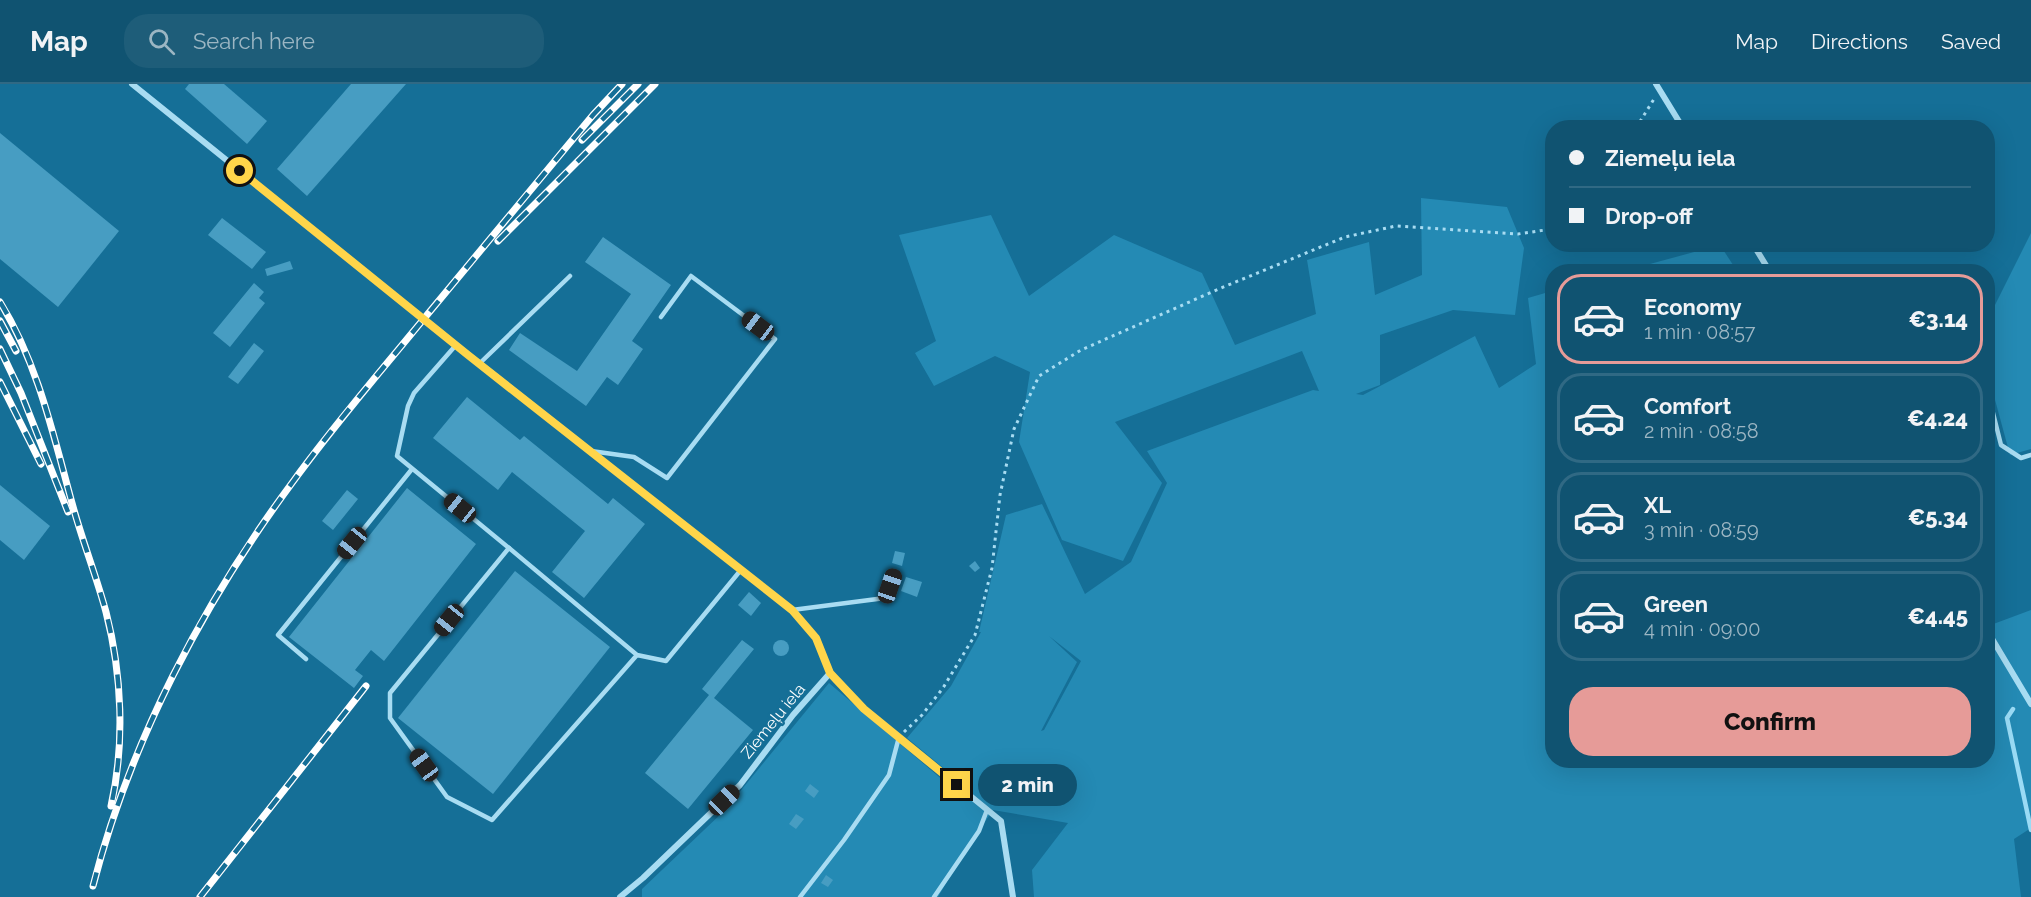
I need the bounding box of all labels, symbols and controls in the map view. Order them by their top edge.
search box [124,14,544,68]
text: Map [30,25,88,58]
icon: search [145,25,178,58]
text: Search here [193,28,315,54]
text: Map [1735,29,1778,54]
text: Directions [1811,29,1908,54]
text: Saved [1941,29,2001,54]
text: Ziemeļu iela [1605,145,1735,171]
route start [226,157,253,184]
text: Drop-off [1605,203,1693,229]
icon: car [1572,292,1626,346]
text: Economy [1644,294,1742,320]
text: €3.14 [1909,306,1968,332]
car [738,308,778,344]
text: 1 min · 08:57 [1644,320,1755,344]
icon: car [1572,391,1626,445]
text: Comfort [1644,393,1731,419]
text: €4.24 [1907,405,1968,431]
text: 2 min · 08:58 [1644,419,1759,443]
car [440,490,480,526]
icon: car [1572,490,1626,544]
text: XL [1644,492,1671,518]
text: €5.34 [1908,504,1968,530]
text: 3 min · 08:59 [1644,518,1759,542]
car [334,523,370,563]
car [876,566,904,606]
icon: car [1572,589,1626,643]
text: Green [1644,591,1708,617]
car [431,600,467,640]
text: €4.45 [1907,603,1968,629]
text: 4 min · 09:00 [1644,617,1761,641]
street label: Ziemeļu iela [737,680,809,762]
button: Confirm [1569,687,1971,756]
car [406,745,442,785]
callout: 2 min [978,764,1077,806]
route end [943,771,970,798]
text: 2 min [1001,773,1054,797]
car [705,781,743,819]

